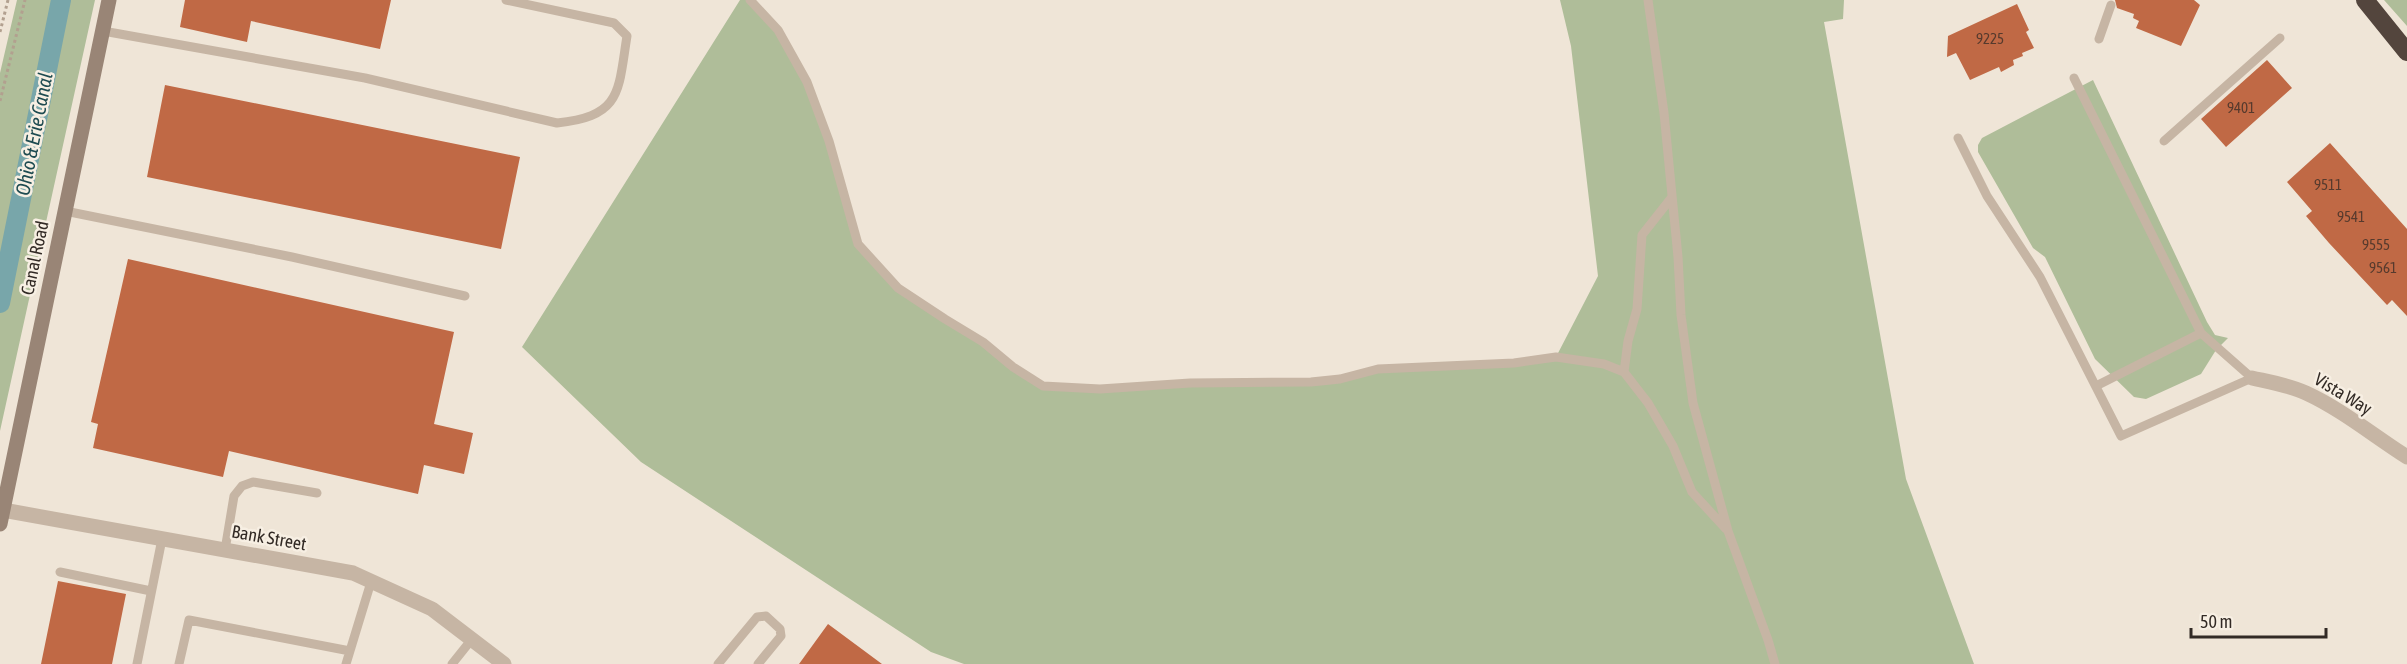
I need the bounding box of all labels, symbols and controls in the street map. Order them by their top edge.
house number: 9225 [1976,30,2004,47]
water label: Ohio & Erie Canal [10,71,57,197]
house number: 9401 [2227,99,2255,116]
house number: 9511 [2314,176,2342,193]
house number: 9541 [2337,208,2365,225]
street label: Canal Road [16,219,53,297]
house number: 9555 [2362,236,2390,253]
house number: 9561 [2369,259,2397,276]
street label: Vista Way [2311,368,2376,419]
street label: Bank Street [230,521,308,554]
scale bar [2191,601,2326,639]
text: 50 m [2200,611,2232,632]

